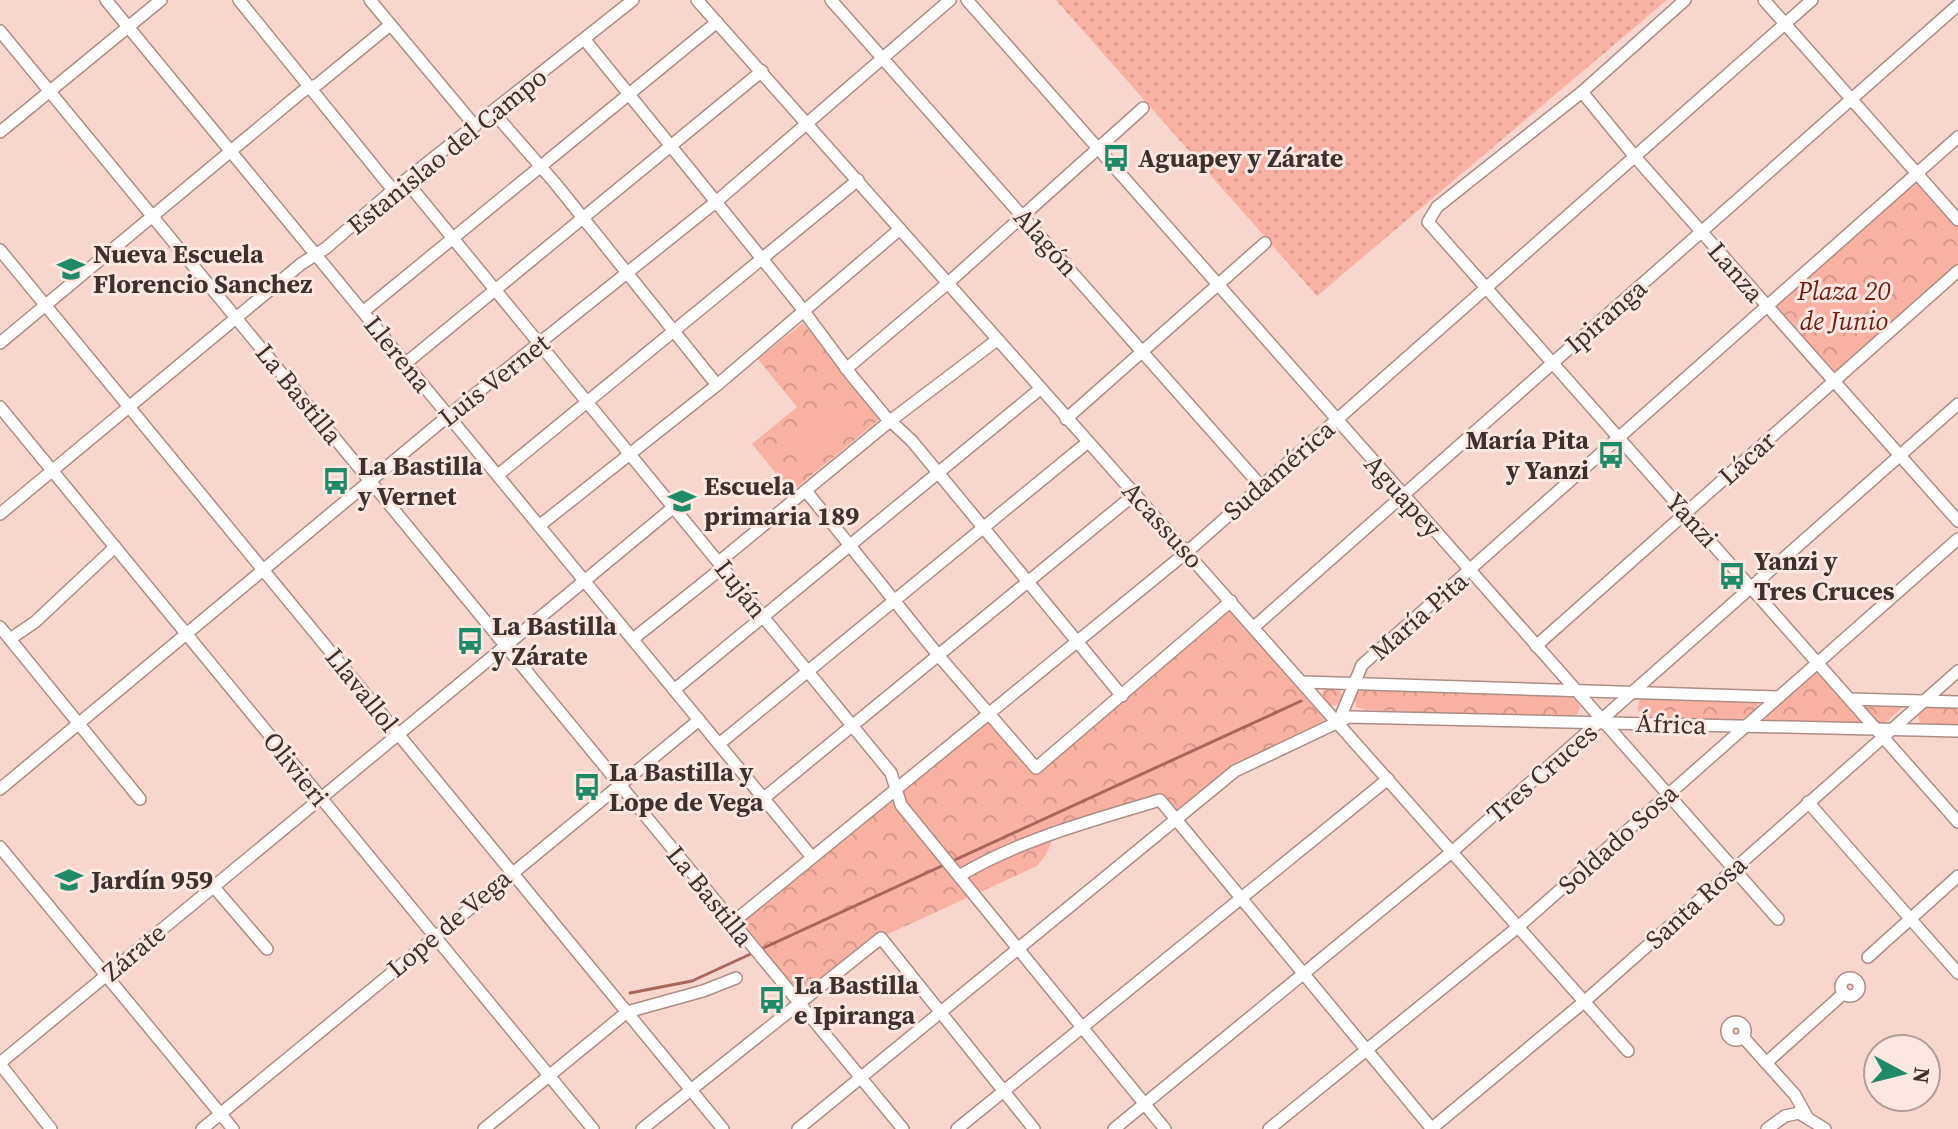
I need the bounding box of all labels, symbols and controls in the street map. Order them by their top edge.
street label: Estanislao del Campo [339,59,555,243]
place label: Aguapey y Zárate [1138,140,1343,176]
bus stop icon: Aguapey y Zárate [1101,143,1131,173]
street label: Alagón [1006,200,1086,284]
street label: Lanza [1700,234,1773,311]
place label: Nueva Escuela Florencio Sanchez [93,236,312,302]
school or university icon: Nueva Escuela Florencio Sanchez [56,254,86,284]
street label: Ipiranga [1557,270,1655,362]
park label: Plaza 20 de Junio [1796,273,1891,339]
street label: Llerena [356,308,441,401]
street label: Luis Vernet [431,325,557,435]
street label: La Bastilla [247,336,351,453]
street label: Sudamérica [1216,411,1343,528]
place label: María Pita y Yanzi [1465,422,1589,488]
street label: Lácar [1711,423,1783,493]
bus stop icon: María Pita y Yanzi [1596,440,1626,470]
street label: Aguapey [1356,447,1450,546]
place label: La Bastilla y Vernet [357,448,483,514]
bus stop icon: La Bastilla y Vernet [321,466,351,496]
place label: Escuela primaria 189 [704,468,859,534]
street label: Acassuso [1114,474,1212,576]
street label: Yanzi [1658,485,1726,555]
school or university icon: Escuela primaria 189 [667,486,697,516]
place label: Yanzi y Tres Cruces [1754,543,1895,609]
street label: Luján [707,552,775,626]
bus stop icon: Yanzi y Tres Cruces [1717,561,1747,591]
street label: María Pita [1362,563,1476,669]
place label: La Bastilla y Zárate [491,608,617,674]
bus stop icon: La Bastilla y Zárate [455,626,485,656]
street label: Llavallol [317,640,407,740]
street label: África [1635,705,1708,743]
street label: Tres Cruces [1479,715,1605,831]
street label: Olivieri [255,724,337,814]
place label: La Bastilla y Lope de Vega [609,754,764,820]
bus stop icon: La Bastilla y Lope de Vega [572,772,602,802]
street label: Soldado Sosa [1550,775,1686,903]
street label: La Bastilla [658,838,762,955]
street label: Santa Rosa [1637,846,1755,957]
street label: Lope de Vega [379,860,520,986]
place label: Jardín 959 [89,862,213,898]
school or university icon: Jardín 959 [54,865,84,895]
street label: Zárate [94,915,174,989]
place label: La Bastilla e Ipiranga [794,967,919,1033]
bus stop icon: La Bastilla e Ipiranga [757,985,787,1015]
north arrow [1862,1033,1942,1113]
text: N [1906,1066,1938,1085]

